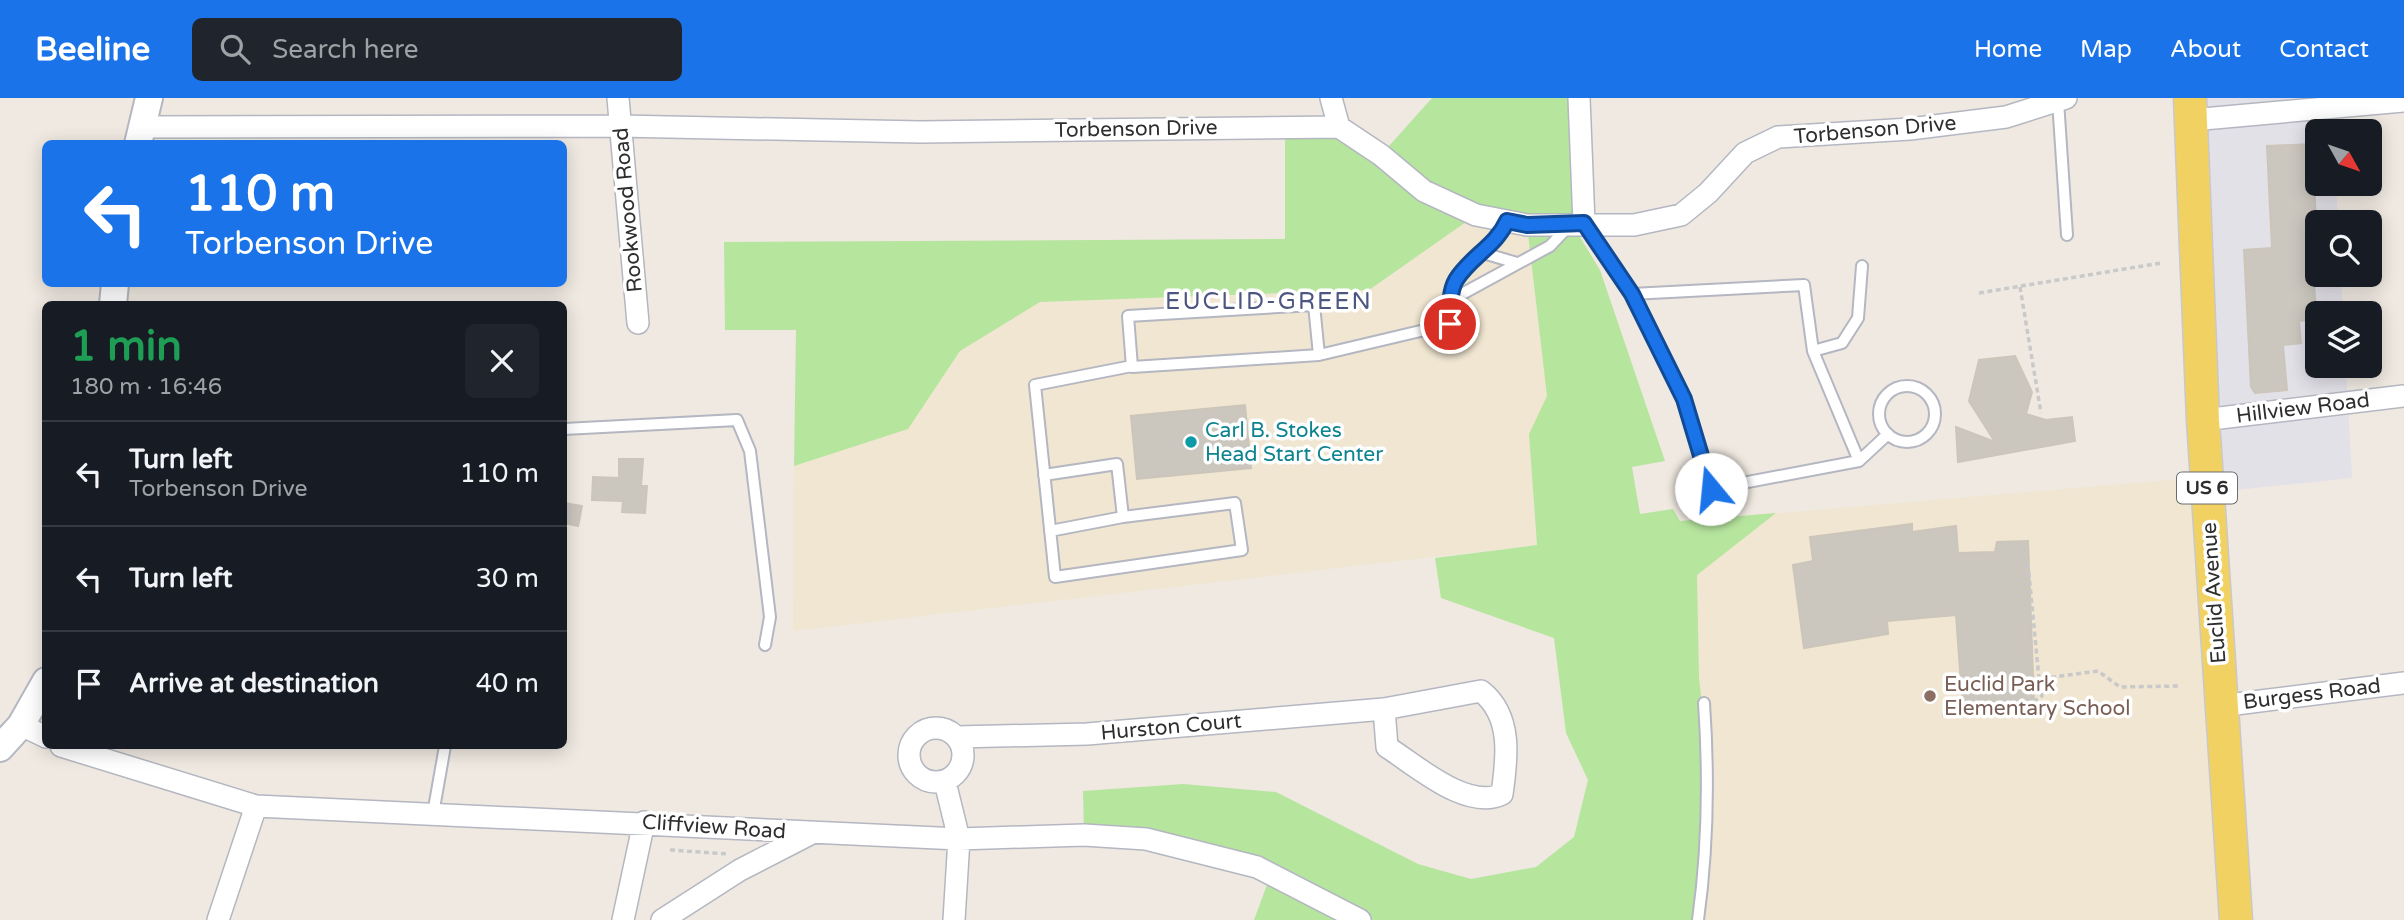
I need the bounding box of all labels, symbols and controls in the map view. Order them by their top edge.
search box [192,18,682,81]
text: Beeline [35,30,150,69]
icon: search [216,30,254,68]
text: Search here [272,34,418,65]
text: Home [1974,35,2042,64]
text: Map [2080,35,2132,64]
text: About [2170,35,2241,64]
text: Contact [2279,35,2369,64]
street label: Torbenson Drive [1793,110,1957,150]
street label: Torbenson Drive [1054,115,1218,143]
north arrow [2305,119,2382,196]
map controls [2305,119,2382,378]
street label: Rookwood Road [608,127,648,293]
text: 110 m [185,165,335,224]
icon: left [70,168,161,259]
button: search [2305,210,2382,287]
text: Torbenson Drive [185,225,433,263]
district label: EUCLID-GREEN [1165,287,1373,316]
pin [1420,294,1480,354]
button: layers [2305,301,2382,378]
icon: arrive [1431,305,1469,343]
text: 1 min [70,321,182,372]
button: close [465,324,539,398]
text: 180 m · 16:46 [70,373,222,401]
street label: Hillview Road [2235,387,2371,429]
place label: Carl B. Stokes Head Start Center [1205,418,1383,467]
marker: Carl B. Stokes Head Start Center [1183,434,1199,450]
text: Turn left [129,444,232,475]
position arrow [1674,452,1748,526]
icon: left [70,455,108,493]
text: 110 m [459,458,539,489]
road number: US 6 [2177,472,2237,504]
text: Torbenson Drive [129,475,308,503]
street label: Euclid Avenue [2197,521,2231,664]
icon: left [70,560,108,598]
text: Turn left [129,563,232,594]
text: 30 m [476,563,539,594]
icon: arrive [70,665,108,703]
text: Arrive at destination [129,668,379,699]
text: 40 m [476,668,539,699]
place label: Euclid Park Elementary School [1944,672,2131,721]
street label: Burgess Road [2242,673,2382,715]
marker: Euclid Park Elementary School [1922,688,1938,704]
street label: Hurston Court [1100,708,1242,746]
street label: Cliffview Road [641,809,787,845]

